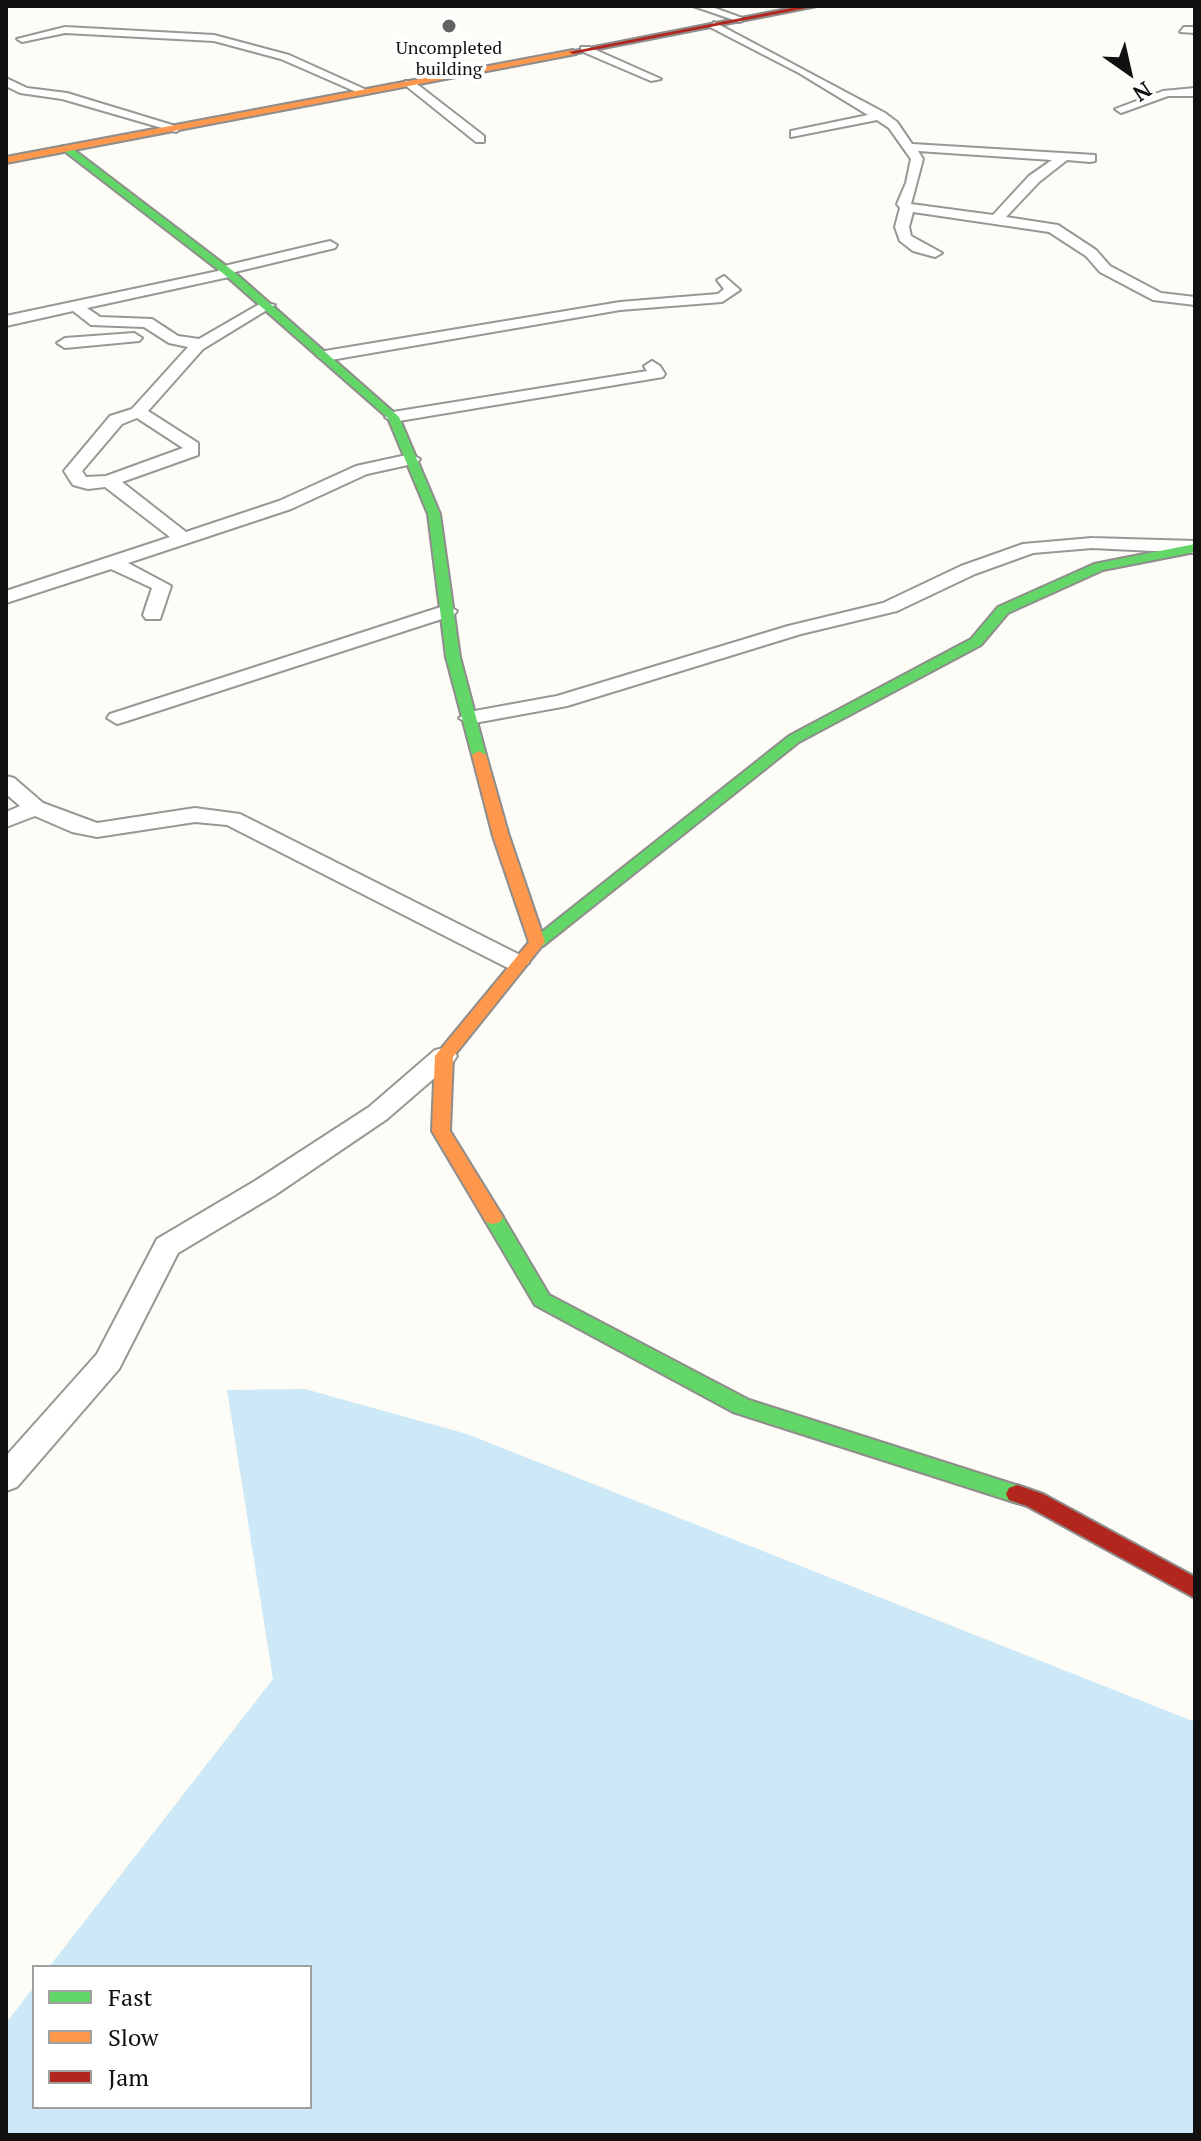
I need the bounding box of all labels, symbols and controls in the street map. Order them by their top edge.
marker: Uncompleted building [440,17,458,35]
north arrow [1089,32,1169,112]
place label: Uncompleted building [396,38,502,80]
text: N [1128,76,1158,109]
legend [32,1965,312,2109]
text: Fast [108,1981,152,2013]
text: Slow [108,2021,159,2053]
text: Jam [108,2061,149,2093]

